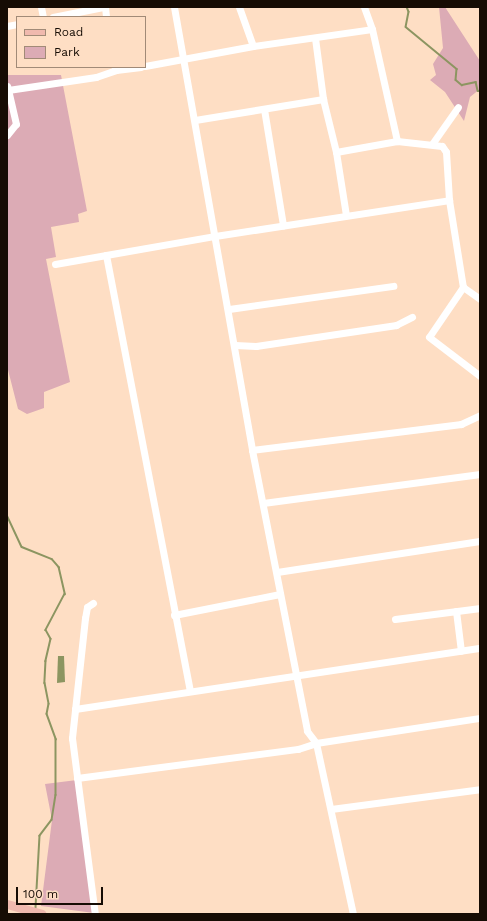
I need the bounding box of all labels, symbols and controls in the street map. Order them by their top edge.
legend [16,16,146,68]
text: Road [54,25,83,39]
text: Park [54,45,80,59]
scale bar [18,879,105,905]
text: 100 m [23,887,58,901]

